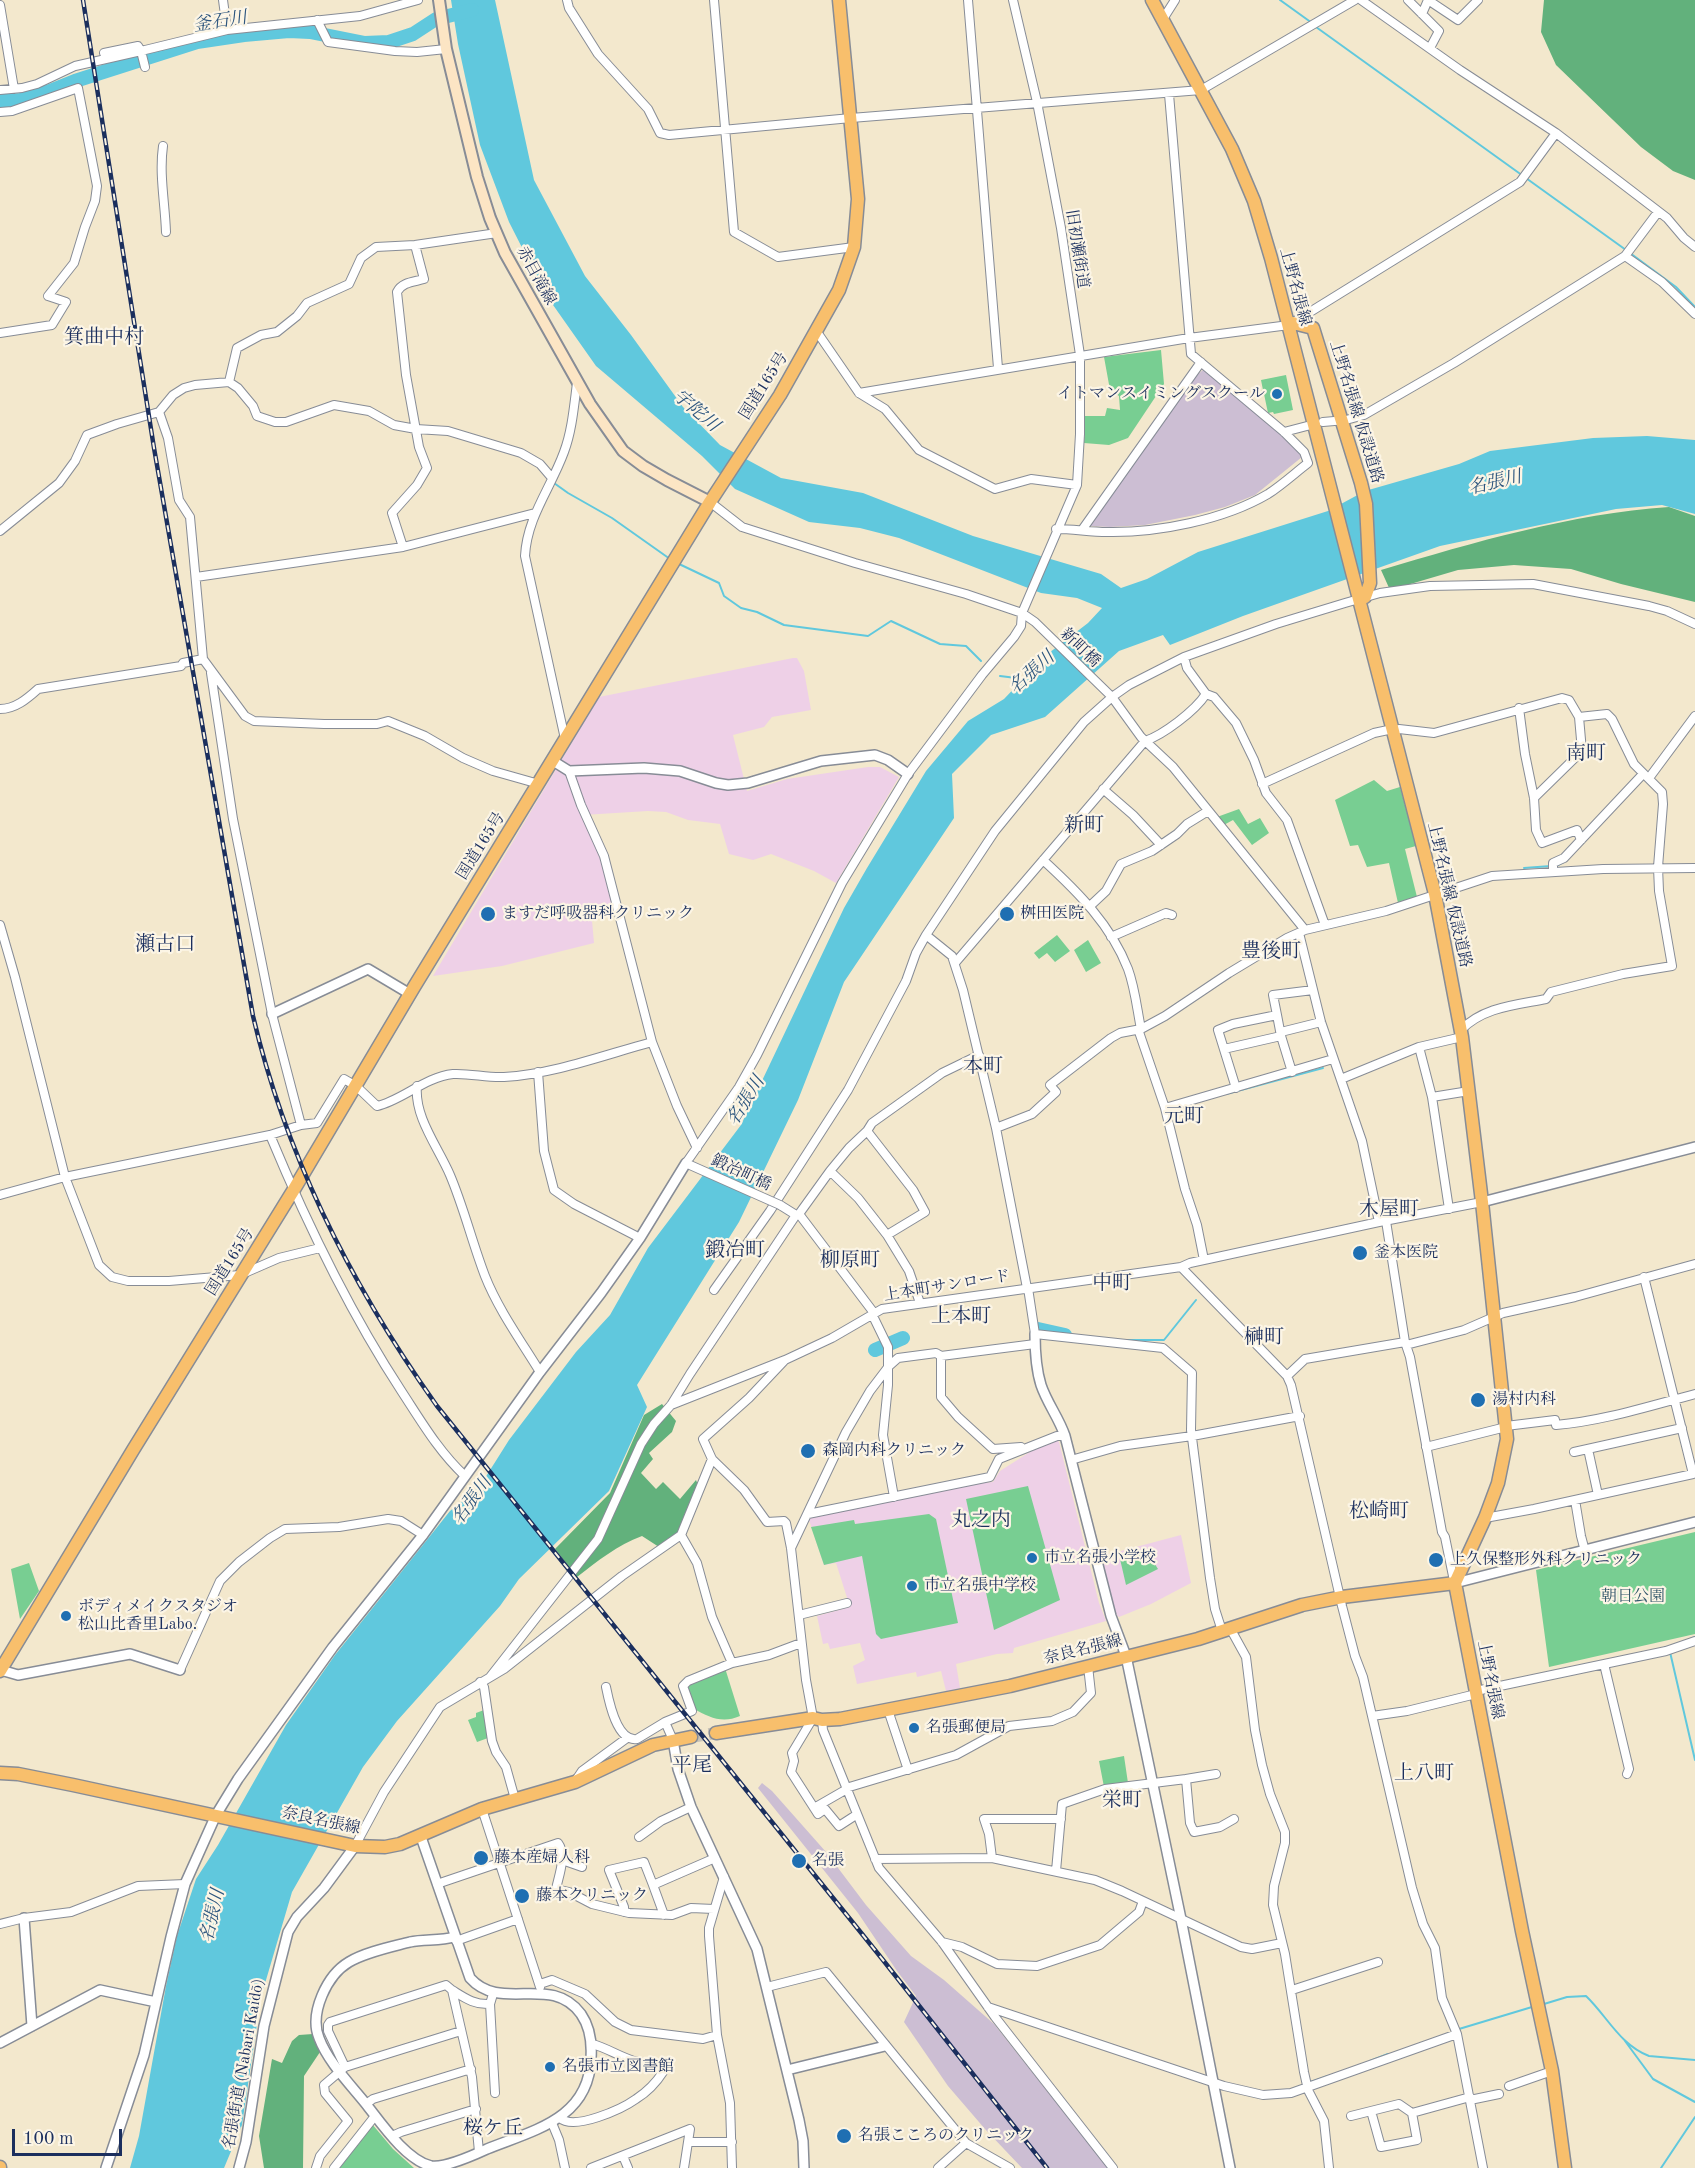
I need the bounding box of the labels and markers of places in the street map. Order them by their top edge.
place label: イトマンスイミングスクール [1057,384,1265,404]
marker: イトマンスイミングスクール [1270,387,1284,401]
place label: ますだ呼吸器科クリニック [502,904,694,924]
place label: 桝田医院 [1020,904,1084,924]
marker: ますだ呼吸器科クリニック [479,905,497,923]
marker: 桝田医院 [998,905,1016,923]
place label: 釜本医院 [1374,1243,1438,1263]
marker: 釜本医院 [1351,1244,1369,1262]
place label: 湯村内科 [1492,1390,1556,1410]
marker: 湯村内科 [1469,1391,1487,1409]
place label: 森岡内科クリニック [822,1441,966,1461]
marker: 森岡内科クリニック [799,1442,817,1460]
place label: 市立名張小学校 [1044,1548,1156,1568]
place label: 上久保整形外科クリニック [1450,1550,1642,1570]
marker: 市立名張小学校 [1025,1551,1039,1565]
marker: 上久保整形外科クリニック [1427,1551,1445,1569]
place label: 市立名張中学校 [924,1576,1036,1596]
marker: 市立名張中学校 [905,1579,919,1593]
place label: ボディメイクスタジオ 松山比香里Labo. [78,1597,238,1635]
marker: ボディメイクスタジオ 松山比香里Labo. [59,1609,73,1623]
place label: 名張郵便局 [926,1718,1006,1738]
marker: 名張郵便局 [907,1721,921,1735]
place label: 藤本産婦人科 [494,1848,590,1868]
marker: 藤本産婦人科 [472,1849,490,1867]
place label: 名張 [812,1851,844,1871]
marker: 名張 [790,1852,808,1870]
place label: 藤本クリニック [536,1886,648,1906]
marker: 藤本クリニック [513,1887,531,1905]
place label: 名張市立図書館 [562,2057,674,2077]
marker: 名張市立図書館 [543,2060,557,2074]
place label: 名張こころのクリニック [858,2126,1034,2146]
marker: 名張こころのクリニック [835,2127,853,2145]

